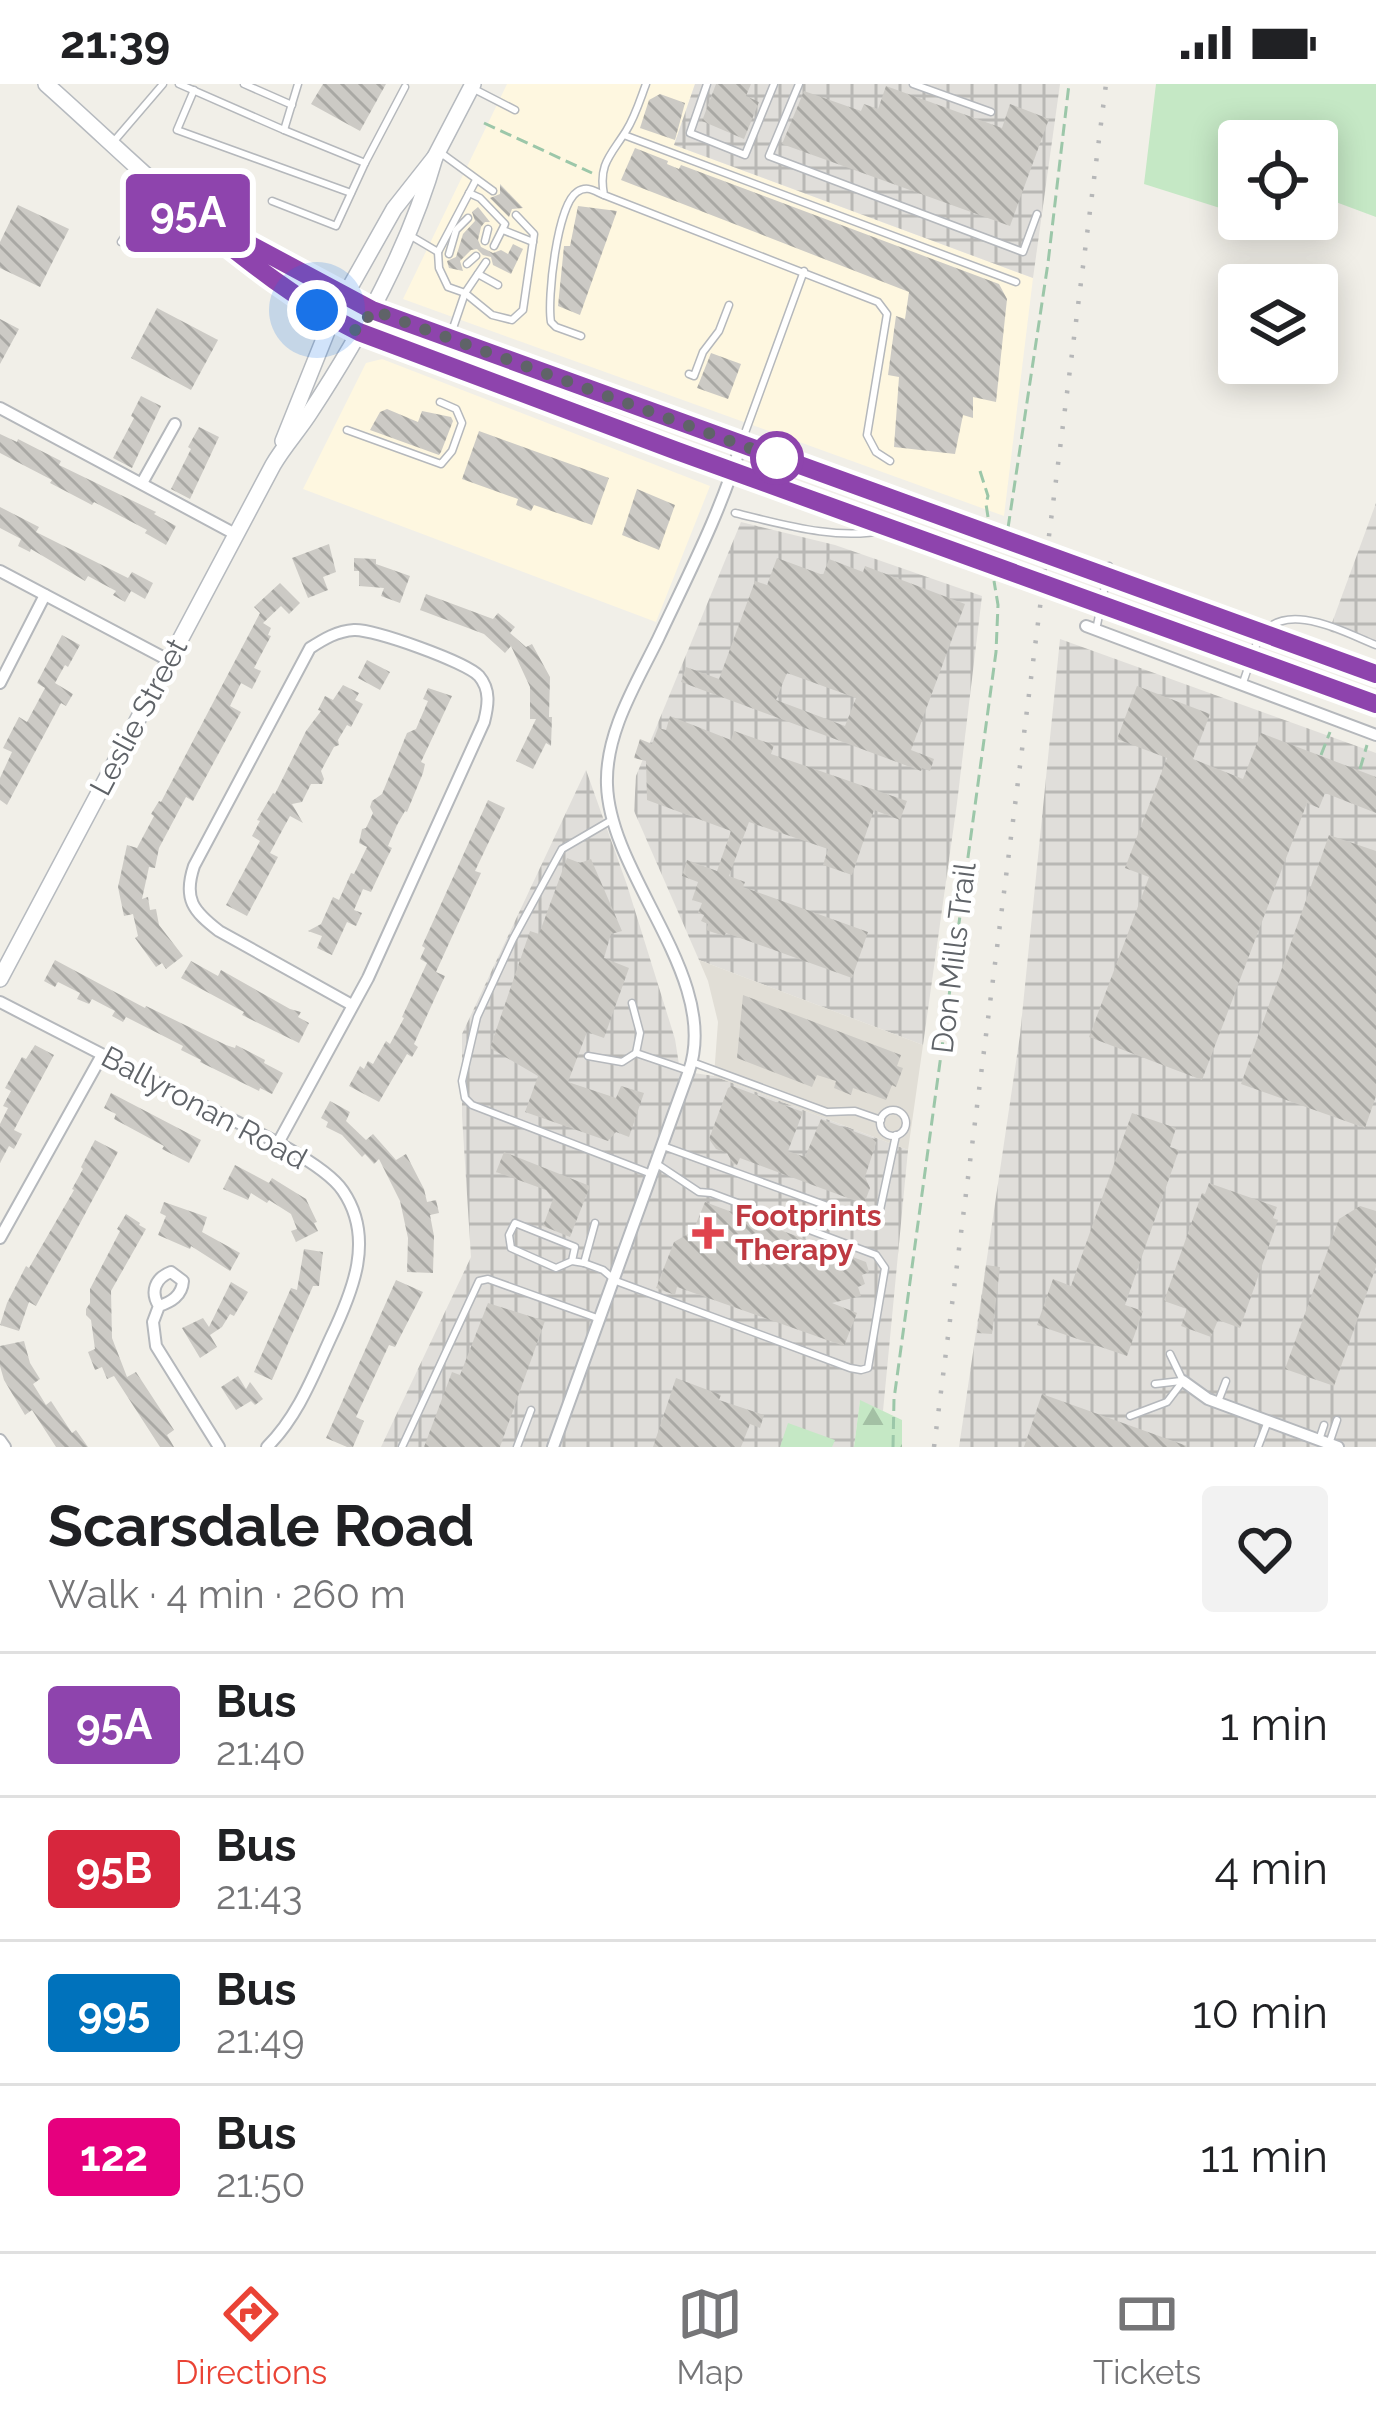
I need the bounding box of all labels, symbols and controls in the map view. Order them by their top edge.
text: 21:39 [60,16,170,69]
map controls [1218,120,1338,384]
button: locate [1218,120,1338,240]
line badge: 95A [119,174,257,252]
text: 95A [150,188,226,237]
button: layers [1218,264,1338,384]
your location [287,280,347,340]
unlabelled marker [752,433,802,483]
street label: Leslie Street [83,632,194,801]
street label: Don Mills Trail [924,860,983,1055]
street label: Ballyronan Road [96,1039,313,1176]
place label: Footprints Therapy [735,1198,882,1267]
marker: Footprints Therapy [692,1217,724,1249]
button: heart [1202,1486,1328,1612]
text: Scarsdale Road [48,1492,474,1559]
text: Walk · 4 min · 260 m [48,1571,406,1617]
text: Bus [216,1675,297,1728]
text: 1 min [1220,1698,1328,1751]
text: 95A [76,1700,152,1749]
text: 21:40 [216,1728,306,1774]
text: Bus [216,1819,297,1872]
text: 4 min [1215,1842,1328,1895]
text: 95B [76,1844,152,1893]
text: 21:43 [216,1872,302,1918]
text: Bus [216,1963,297,2016]
text: 10 min [1192,1986,1328,2039]
text: 995 [78,1988,150,2037]
text: 21:49 [216,2016,305,2062]
text: Bus [216,2107,297,2160]
text: 11 min [1201,2130,1328,2183]
text: 122 [80,2132,148,2181]
text: 21:50 [216,2160,305,2206]
tab: Directions [175,2281,327,2392]
tab: Map [677,2281,744,2392]
tab: Tickets [1093,2281,1201,2392]

